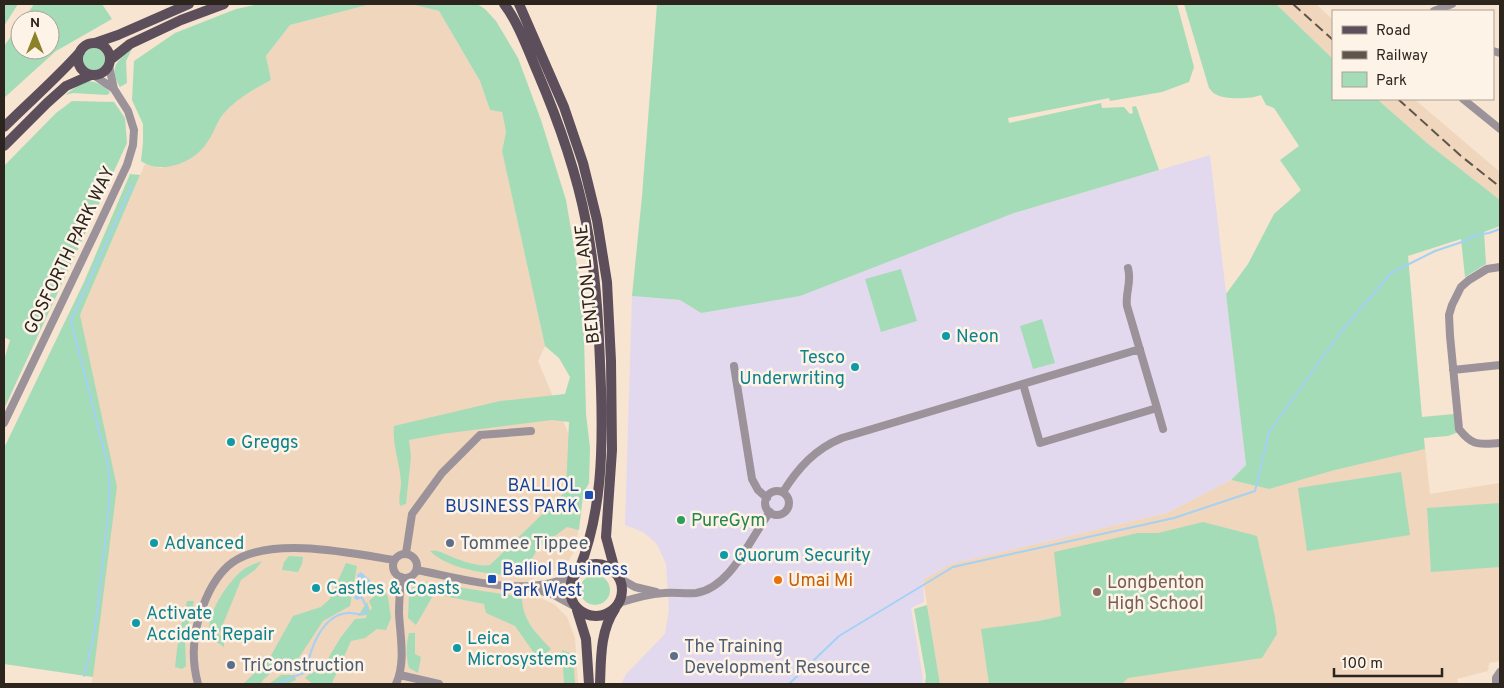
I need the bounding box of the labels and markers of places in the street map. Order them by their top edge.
place label: Neon [956,326,999,349]
marker: Neon [940,330,952,342]
place label: Tesco Underwriting [739,347,845,391]
marker: Tesco Underwriting [849,361,861,373]
place label: Greggs [241,432,299,455]
marker: Greggs [225,436,237,448]
place label: BALLIOL BUSINESS PARK [445,475,579,519]
marker: BALLIOL BUSINESS PARK [583,489,595,501]
place label: PureGym [691,510,765,533]
marker: PureGym [675,514,687,526]
place label: Advanced [164,533,244,556]
place label: Tommee Tippee [460,533,588,556]
marker: Advanced [148,537,160,549]
marker: Tommee Tippee [444,537,456,549]
place label: Quorum Security [734,545,871,568]
marker: Quorum Security [718,549,730,561]
place label: Balliol Business Park West [502,559,628,603]
place label: Umai Mi [788,570,853,593]
place label: Longbenton High School [1107,572,1204,616]
marker: Balliol Business Park West [486,573,498,585]
marker: Umai Mi [772,574,784,586]
place label: Castles & Coasts [326,578,460,601]
marker: Castles & Coasts [310,582,322,594]
marker: Longbenton High School [1091,586,1103,598]
place label: Activate Accident Repair [146,603,275,647]
marker: Activate Accident Repair [130,617,142,629]
place label: Leica Microsystems [467,628,577,672]
place label: The Training Development Resource [684,636,870,680]
marker: Leica Microsystems [451,642,463,654]
marker: The Training Development Resource [668,650,680,662]
place label: TriConstruction [241,655,364,678]
marker: TriConstruction [225,659,237,671]

